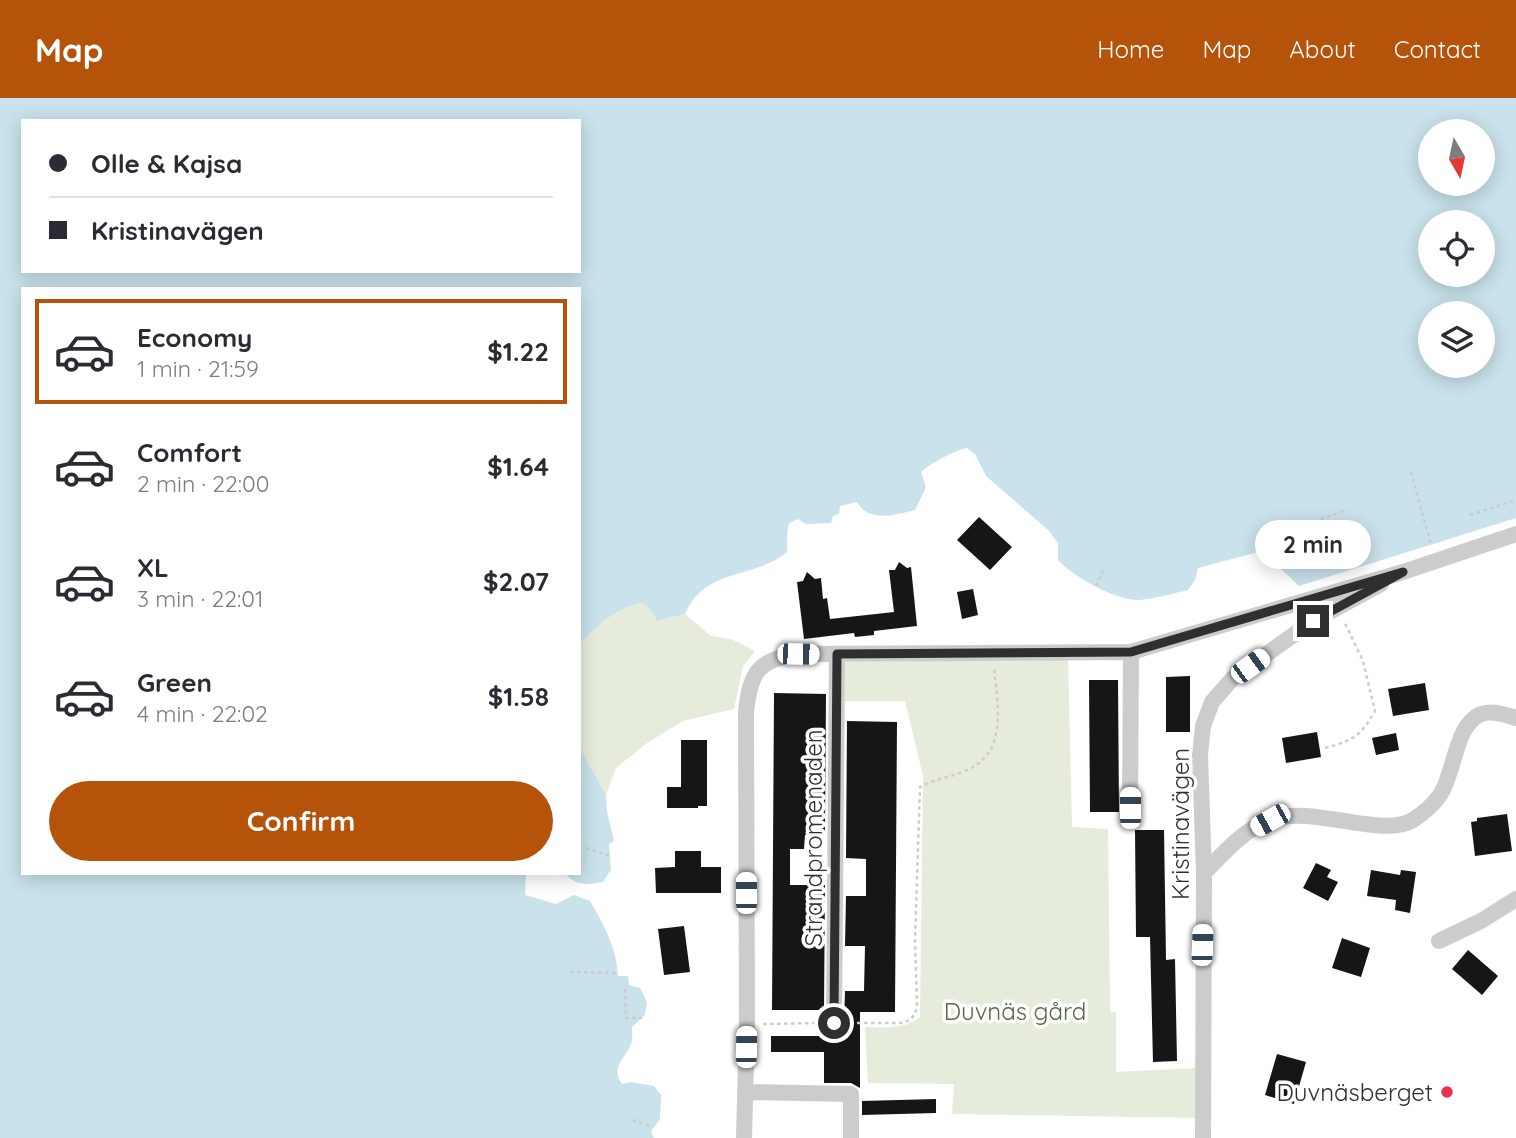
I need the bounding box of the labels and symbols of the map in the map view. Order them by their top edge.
north arrow [1418,119,1494,196]
callout: 2 min [1255,519,1371,568]
route end [1297,605,1329,637]
car [777,643,820,665]
car [1227,645,1274,687]
street label: Strandpromenaden [798,729,828,947]
street label: Kristinavägen [1165,748,1195,900]
car [1120,787,1141,829]
car [1247,801,1294,839]
car [736,872,757,914]
car [1191,924,1214,966]
park label: Duvnäs gård [944,996,1086,1026]
route start [818,1007,850,1039]
car [736,1026,757,1068]
place label: Duvnäsberget [1277,1077,1433,1107]
marker: Duvnäsberget [1439,1084,1455,1100]

